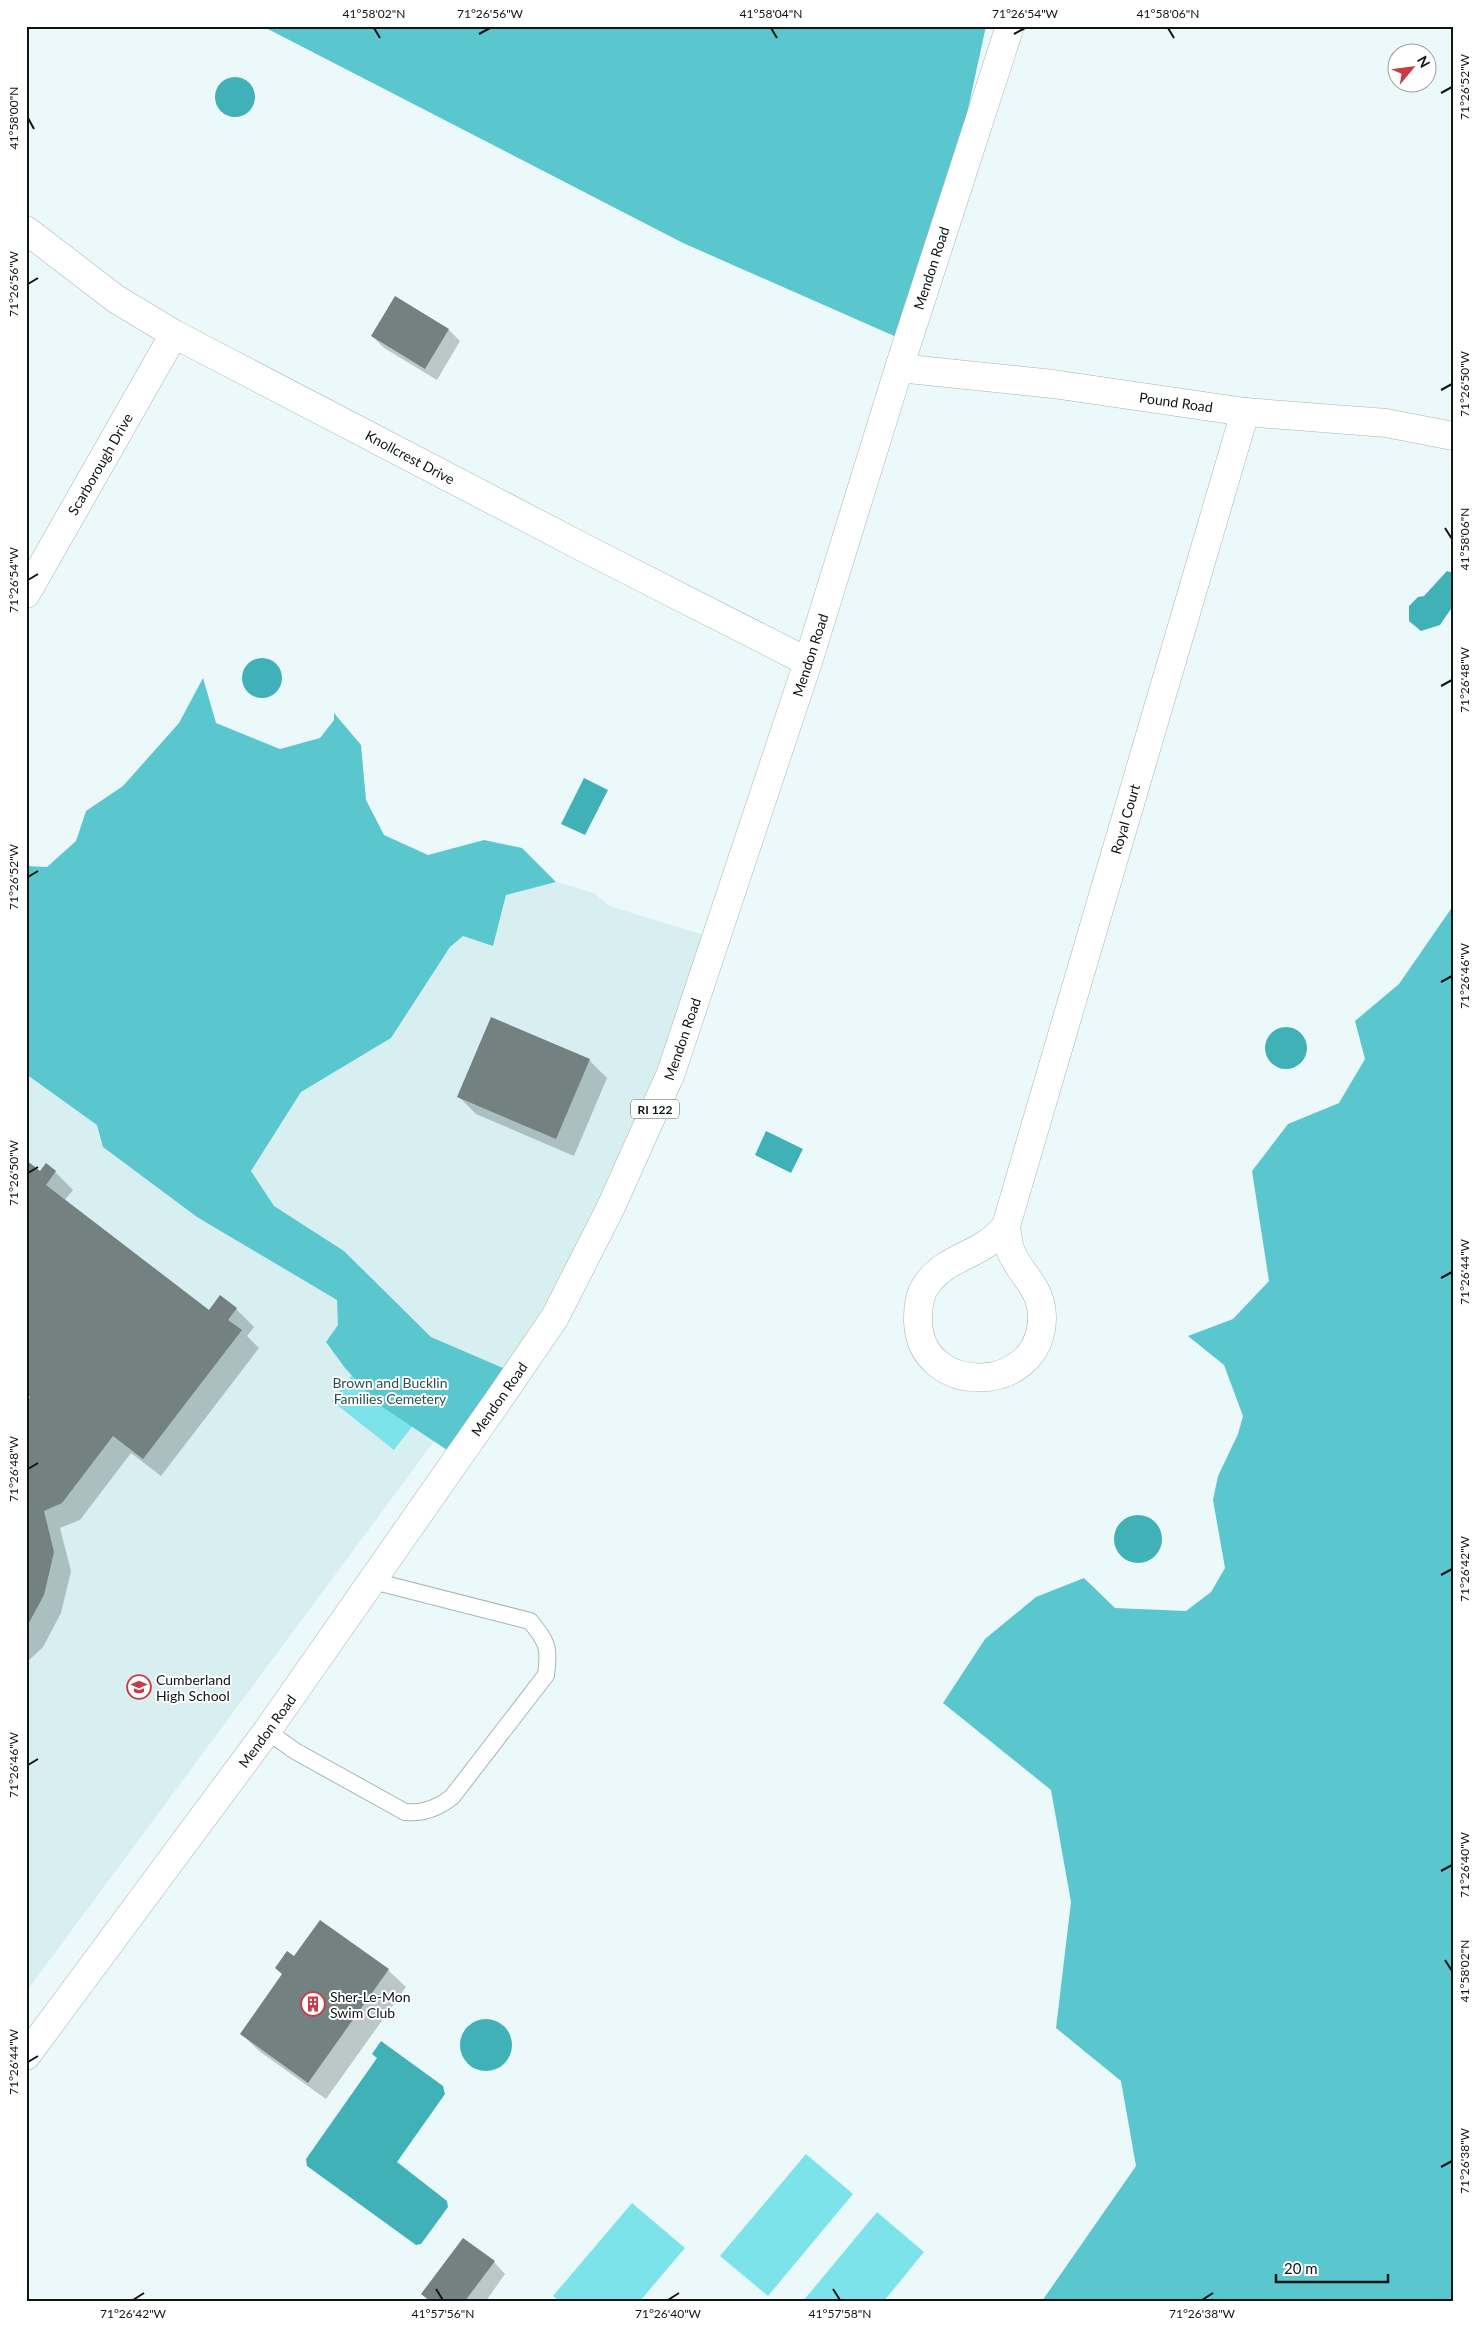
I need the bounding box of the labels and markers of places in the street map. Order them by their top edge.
place label: Cumberland High School [156,1671,231,1704]
school or university icon: Cumberland High School [126,1674,152,1700]
place label: Sher-Le-Mon Swim Club [330,1988,411,2021]
building icon: Sher-Le-Mon Swim Club [300,1991,326,2017]

